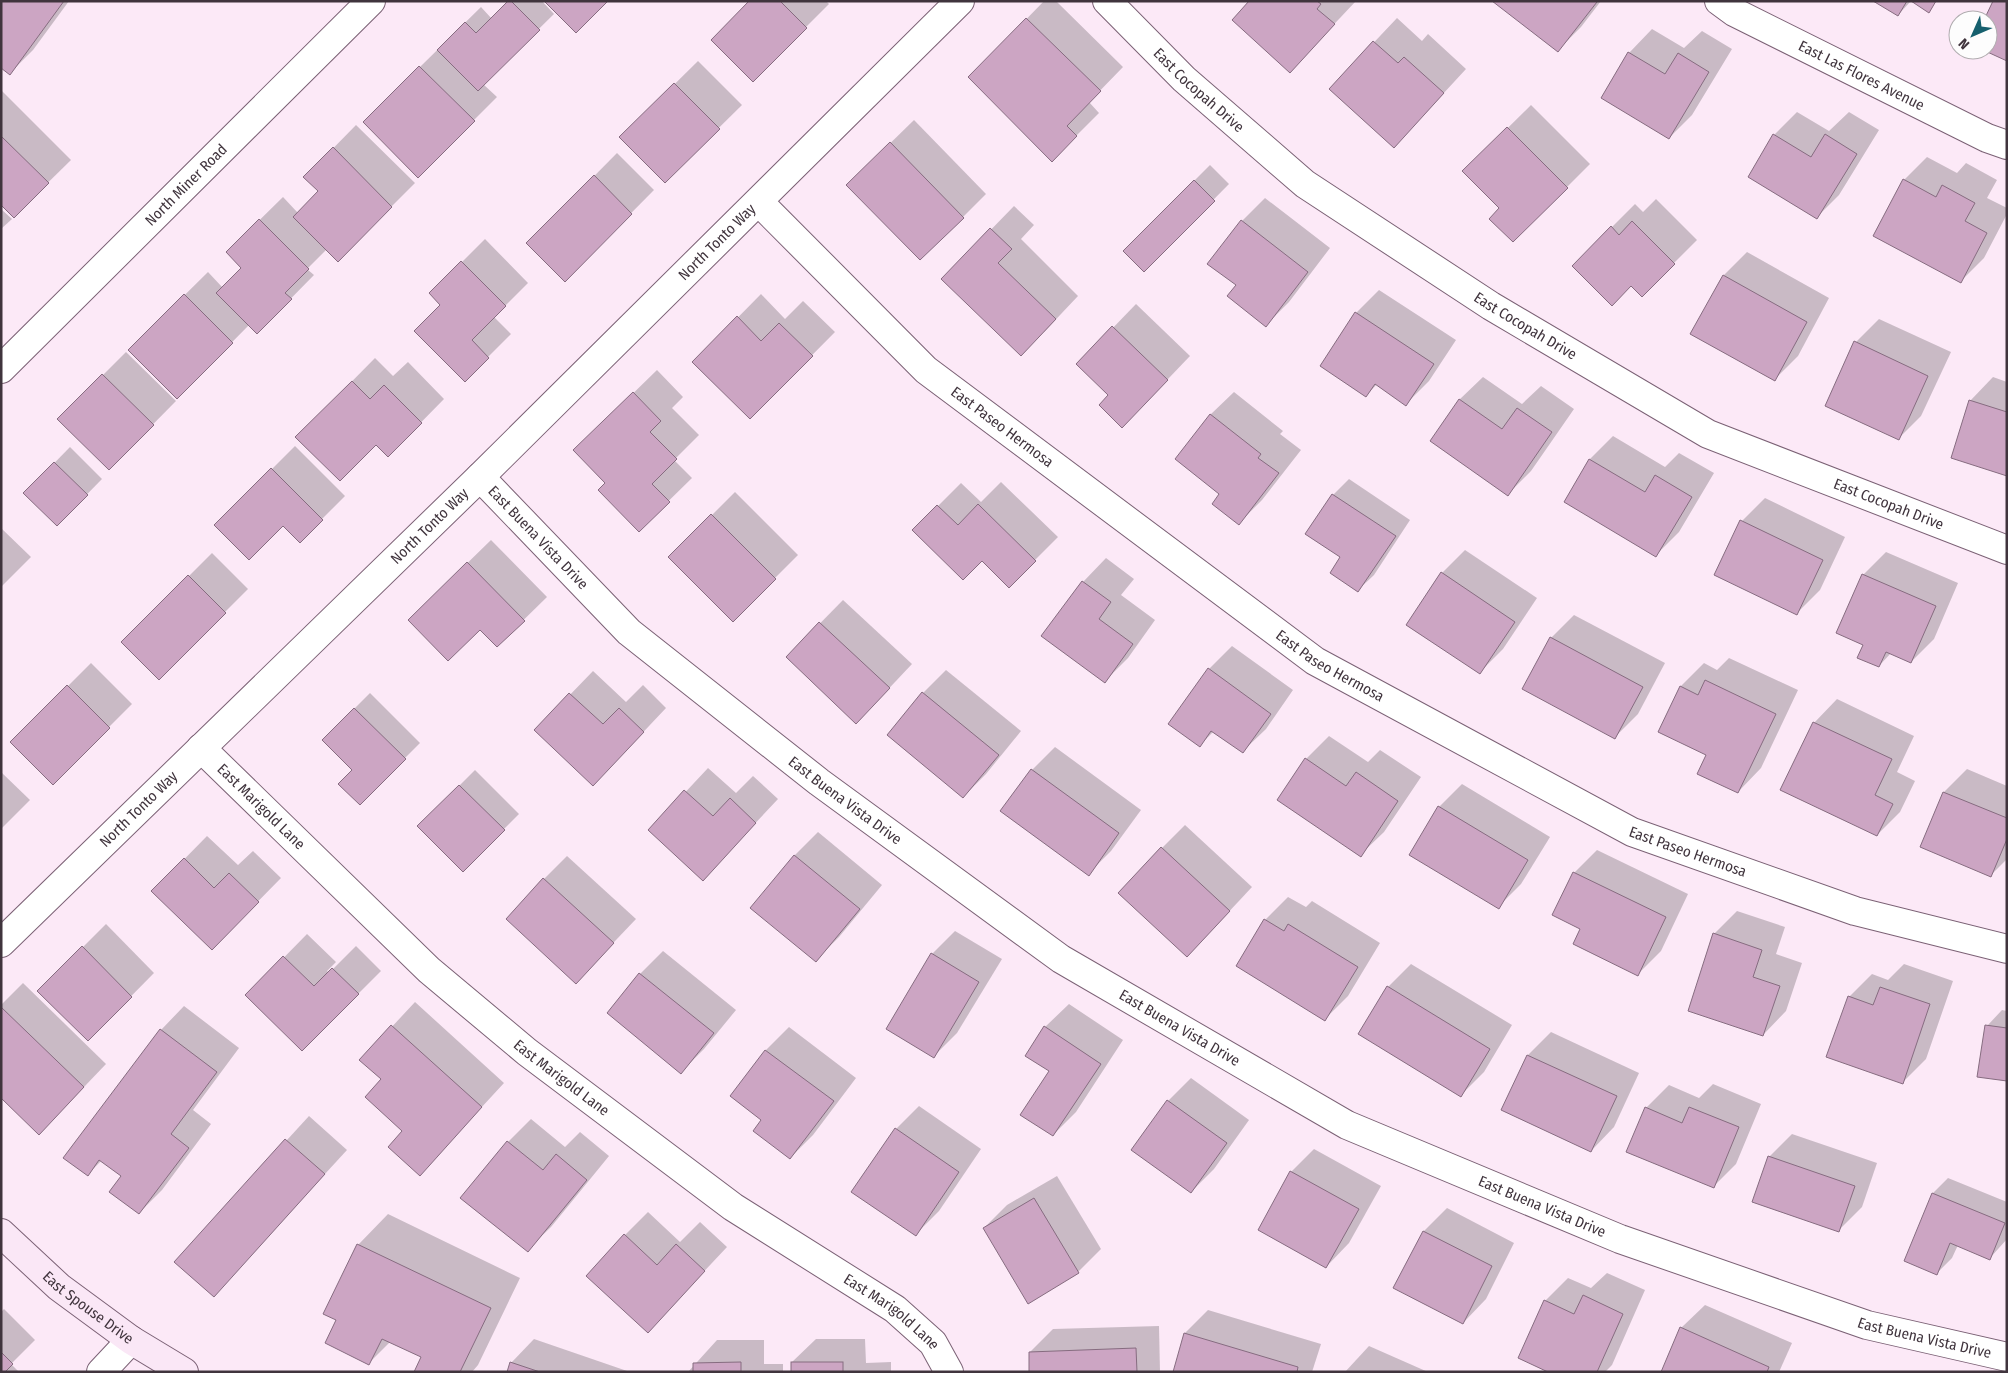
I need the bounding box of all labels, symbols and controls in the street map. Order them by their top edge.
north arrow [1948,10,1998,60]
text: N [1955,35,1973,53]
street label: East Las Flores Avenue [1796,37,1927,114]
street label: East Cocopah Drive [1150,44,1248,136]
street label: North Miner Road [141,140,231,230]
street label: North Tonto Way [675,200,759,284]
street label: East Cocopah Drive [1471,288,1580,364]
street label: East Paseo Hermosa [947,383,1057,471]
street label: East Cocopah Drive [1831,475,1946,534]
street label: East Buena Vista Drive [484,482,592,593]
street label: North Tonto Way [387,484,472,568]
street label: East Paseo Hermosa [1272,626,1387,705]
street label: East Buena Vista Drive [785,752,905,848]
street label: East Marigold Lane [214,760,309,853]
street label: North Tonto Way [96,767,181,851]
street label: East Paseo Hermosa [1627,823,1749,881]
street label: East Buena Vista Drive [1116,986,1243,1070]
street label: East Marigold Lane [510,1036,613,1120]
street label: East Buena Vista Drive [1476,1172,1609,1241]
street label: East Spouse Drive [39,1268,137,1348]
street label: East Marigold Lane [840,1270,944,1352]
street label: East Buena Vista Drive [1855,1313,1993,1362]

